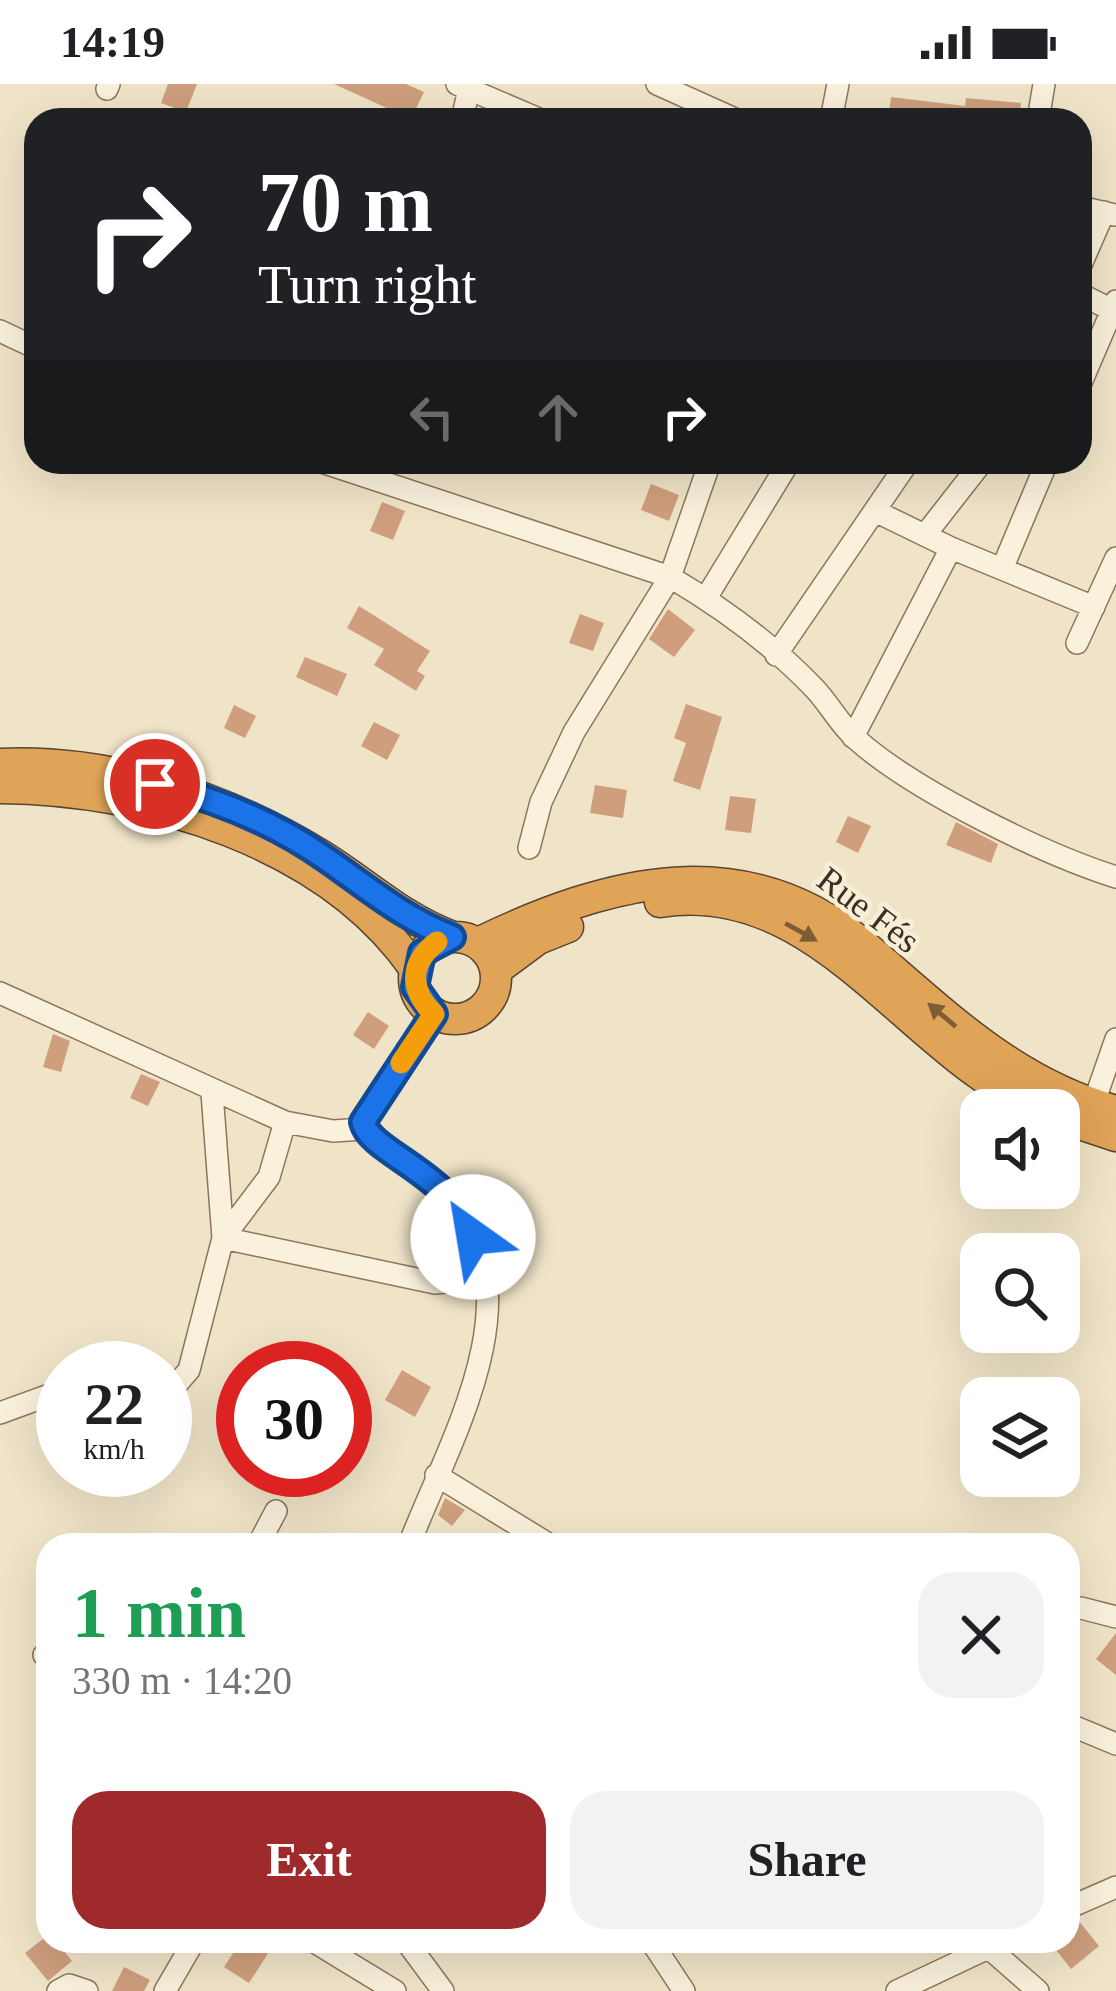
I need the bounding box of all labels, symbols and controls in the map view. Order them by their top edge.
text: 14:19 [60,17,165,67]
icon: right [60,156,216,312]
text: 70 m [258,156,433,249]
text: Turn right [258,255,477,315]
icon: left [399,384,465,450]
icon: ahead [525,384,591,450]
icon: right [651,384,717,450]
pin [104,733,206,835]
icon: arrive [122,751,188,817]
street label: Rue Fés [810,859,927,961]
one-way arrow [784,921,818,942]
one-way arrow [927,1002,957,1028]
map controls [960,1089,1080,1497]
button: sound [960,1089,1080,1209]
position arrow [410,1174,536,1300]
button: search [960,1233,1080,1353]
speed limit sign: 30 [216,1341,372,1497]
text: 22 [84,1371,144,1437]
button: layers [960,1377,1080,1497]
text: km/h [83,1432,145,1465]
button: close [918,1572,1044,1698]
text: 1 min [72,1573,246,1653]
text: 330 m · 14:20 [72,1659,292,1702]
button: Exit [72,1791,546,1929]
button: Share [570,1791,1044,1929]

